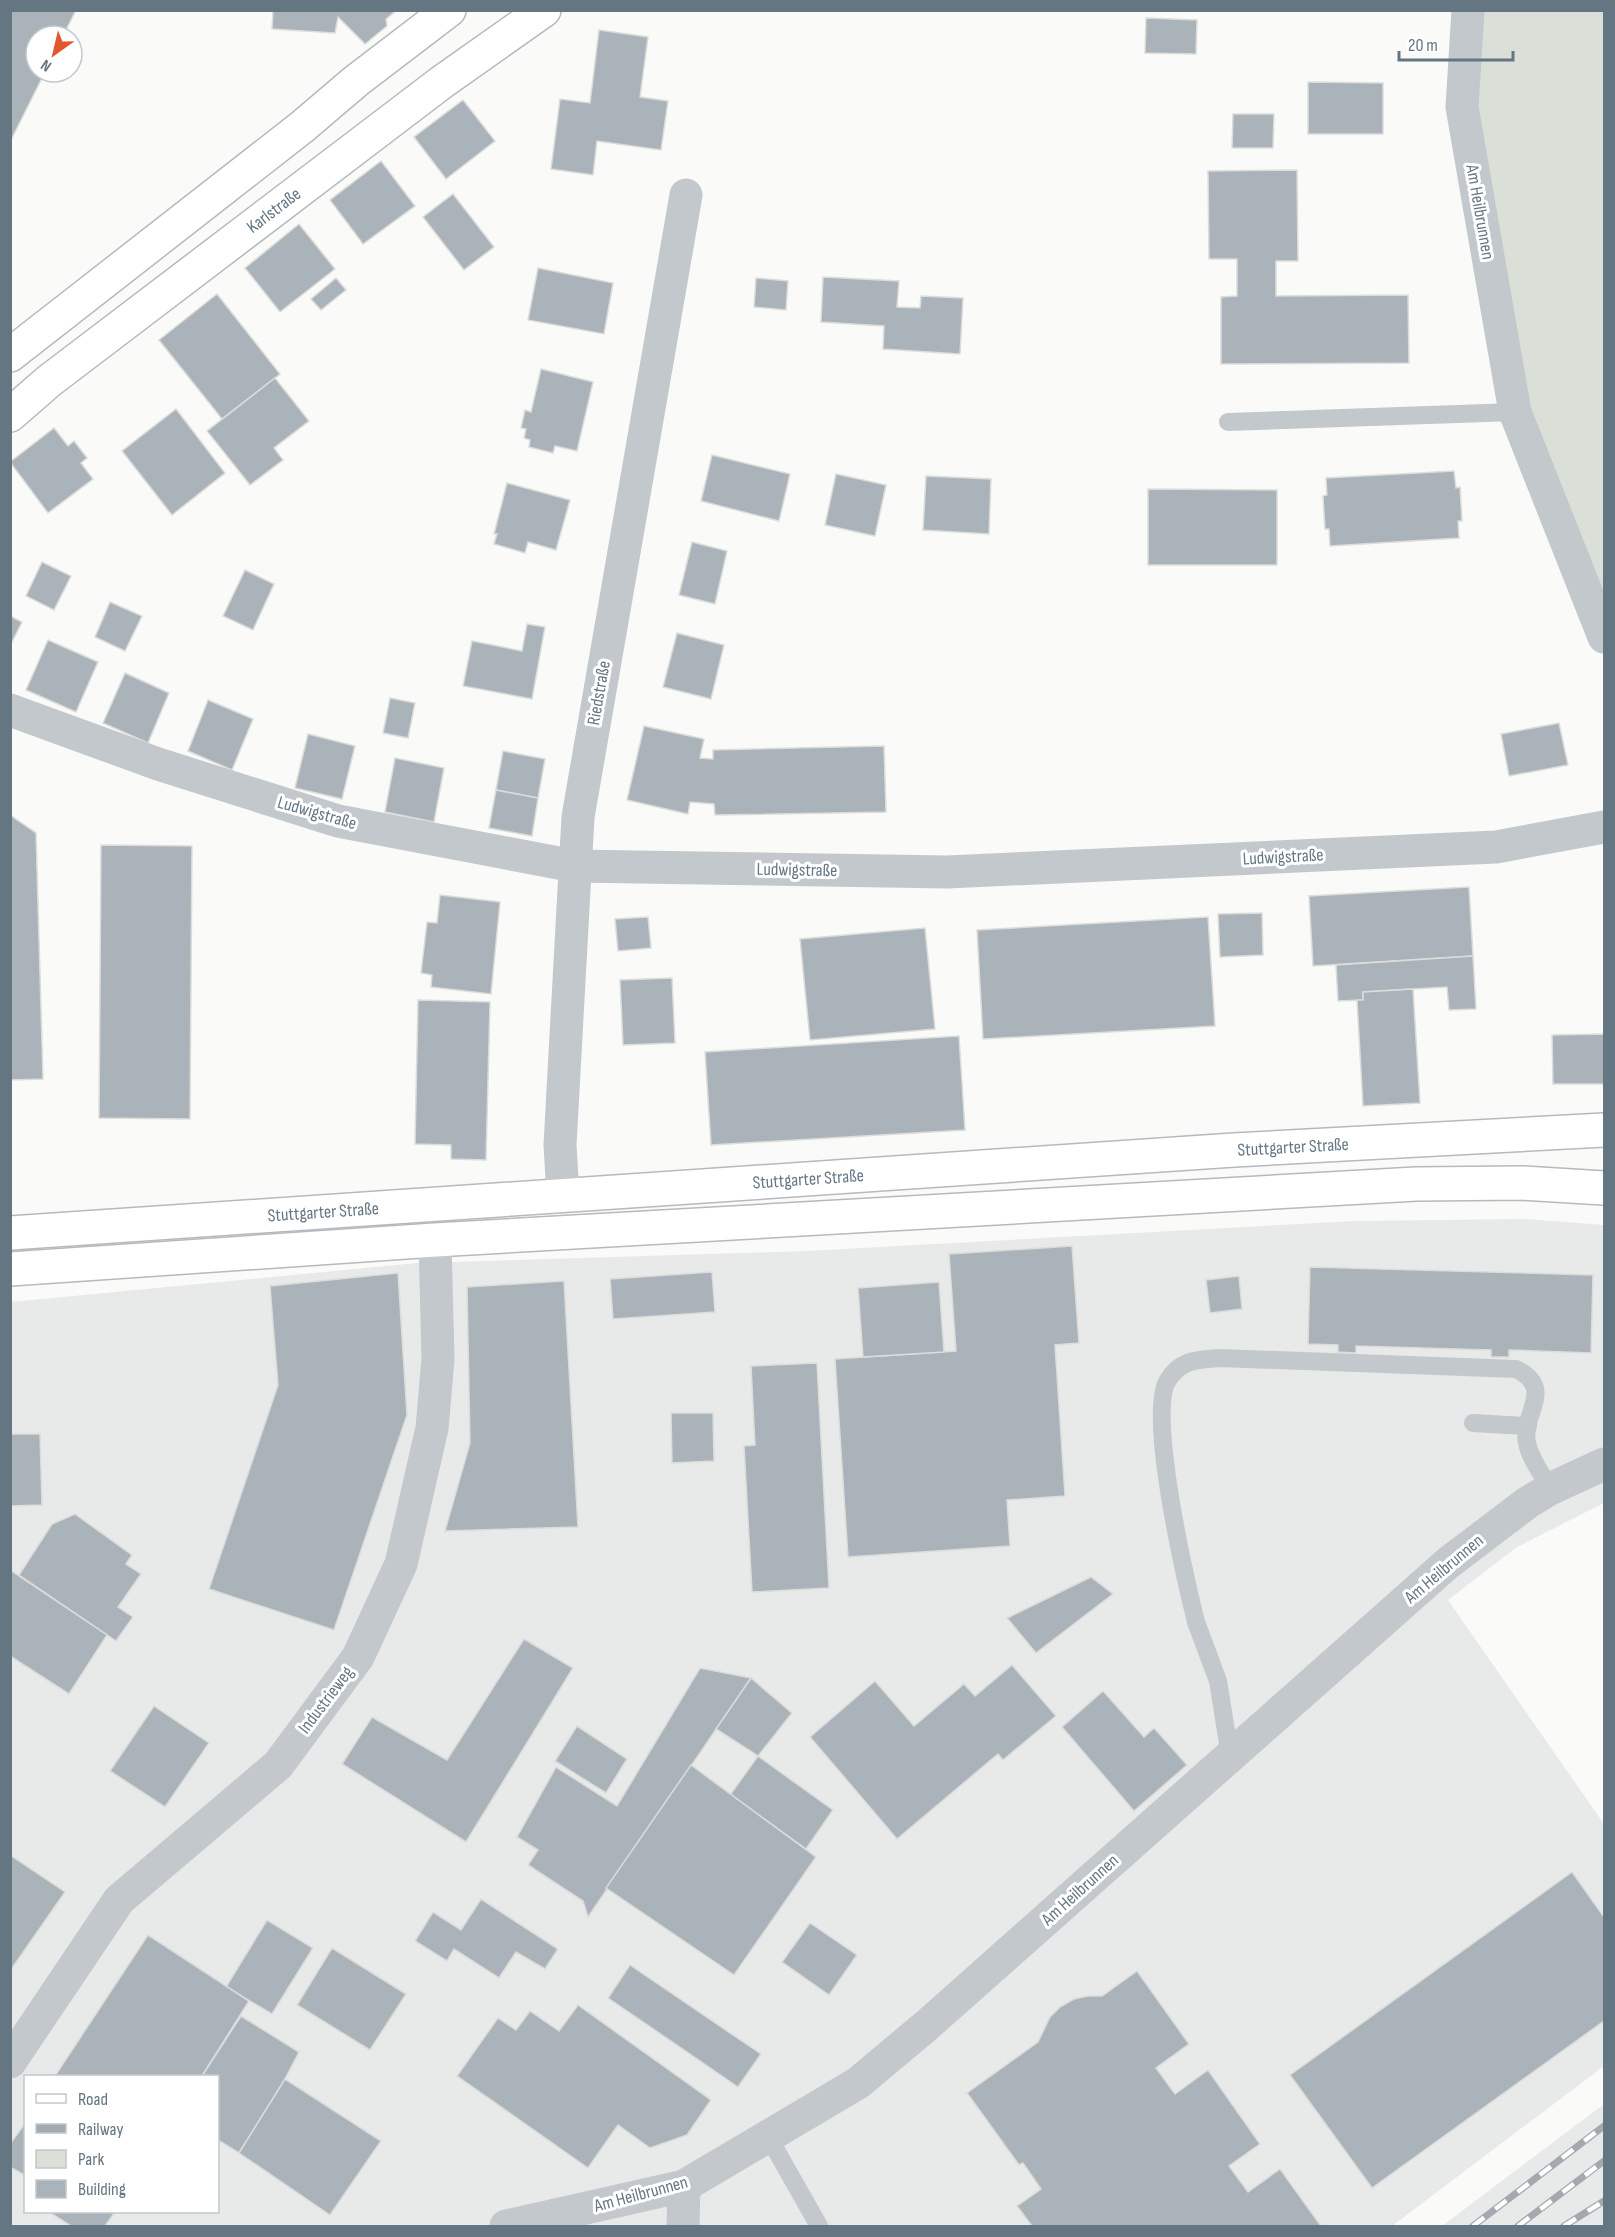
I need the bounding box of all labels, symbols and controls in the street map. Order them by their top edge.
north arrow [24,24,84,84]
scale bar [1399,24,1513,62]
text: 20 m [1408,35,1438,56]
text: N [38,55,55,75]
street label: Am Heilbrunnen [1461,162,1499,261]
street label: Karlstraße [243,183,305,237]
street label: Riedstraße [583,659,615,727]
street label: Ludwigstraße [275,792,359,834]
street label: Ludwigstraße [1242,844,1324,870]
street label: Ludwigstraße [756,859,838,881]
street label: Stuttgarter Straße [1237,1133,1349,1160]
street label: Stuttgarter Straße [752,1165,865,1193]
street label: Stuttgarter Straße [267,1198,380,1226]
street label: Am Heilbrunnen [1400,1530,1488,1609]
street label: Industrieweg [294,1662,358,1738]
street label: Am Heilbrunnen [1037,1850,1123,1931]
legend [24,2075,219,2213]
text: Road [78,2089,108,2110]
text: Railway [78,2119,123,2140]
text: Park [78,2149,104,2170]
street label: Am Heilbrunnen [591,2171,690,2217]
text: Building [78,2179,126,2200]

